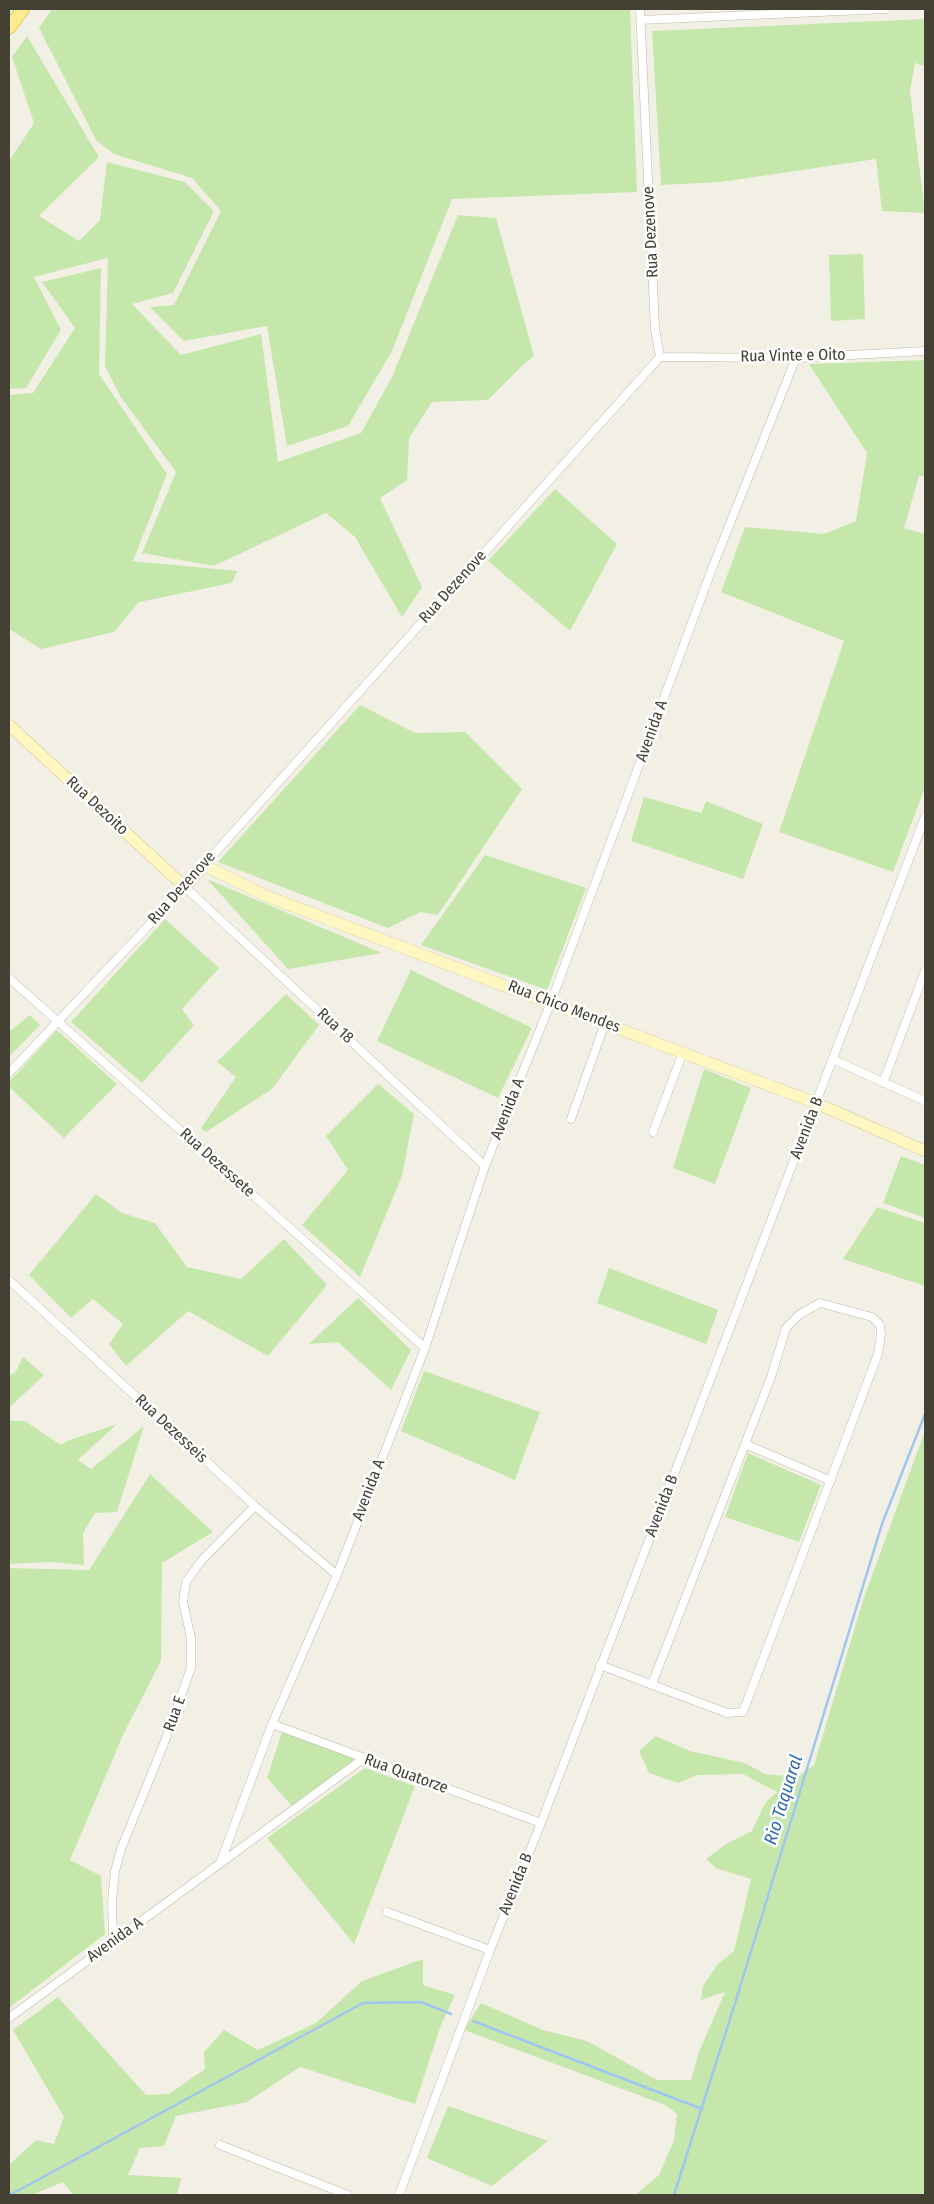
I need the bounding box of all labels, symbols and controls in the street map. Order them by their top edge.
street label: Rua Dezenove [639,186,663,278]
street label: Rua Vinte e Oito [740,345,846,367]
street label: Rua Dezenove [415,547,491,627]
street label: Avenida A [632,697,672,765]
street label: Rua Dezoito [62,772,132,840]
street label: Rua Dezenove [144,848,220,928]
street label: Rua Chico Mendes [505,977,623,1037]
street label: Rua 18 [313,1004,357,1048]
street label: Avenida A [487,1076,529,1142]
street label: Avenida B [786,1094,828,1162]
street label: Rua Dezessete [176,1124,258,1202]
street label: Rua Dezesseis [131,1391,211,1467]
street label: Avenida A [348,1456,390,1524]
street label: Avenida B [641,1472,683,1540]
street label: Rua E [160,1694,190,1734]
street label: Rua Quatorze [361,1750,451,1798]
water label: Rio Taquaral [760,1753,808,1847]
street label: Avenida B [495,1850,537,1918]
street label: Avenida A [83,1913,147,1967]

